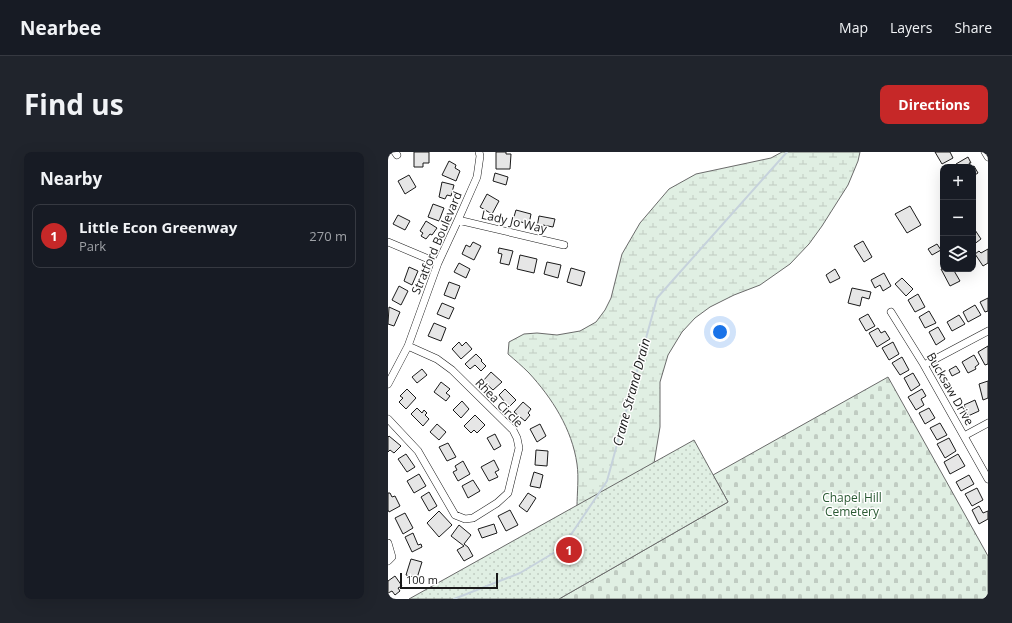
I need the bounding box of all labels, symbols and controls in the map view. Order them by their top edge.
text: Nearbee [20,15,101,41]
text: Map [839,18,868,37]
text: Layers [890,18,932,37]
text: Share [954,18,992,37]
text: Find us [24,85,124,123]
button: Directions [880,85,988,124]
map controls [940,164,976,272]
button: + [940,164,976,200]
text: Nearby [40,167,102,190]
street label: Stratford Boulevard [407,189,466,297]
button: − [940,200,976,236]
street label: Lady Jo Way [480,206,549,238]
text: Little Econ Greenway [79,217,237,237]
text: 1 [50,227,58,245]
text: 270 m [309,227,347,245]
button: layers [940,236,976,272]
text: Park [79,237,106,255]
your location [710,322,730,342]
water label: Crane Strand Drain [608,336,654,448]
street label: Bucksaw Drive [923,349,978,428]
street label: Rhea Circle [472,374,527,431]
park label: Chapel Hill Cemetery [822,489,882,520]
pin: 1 [556,535,582,565]
scale bar [400,571,498,590]
text: 100 m [406,572,438,587]

